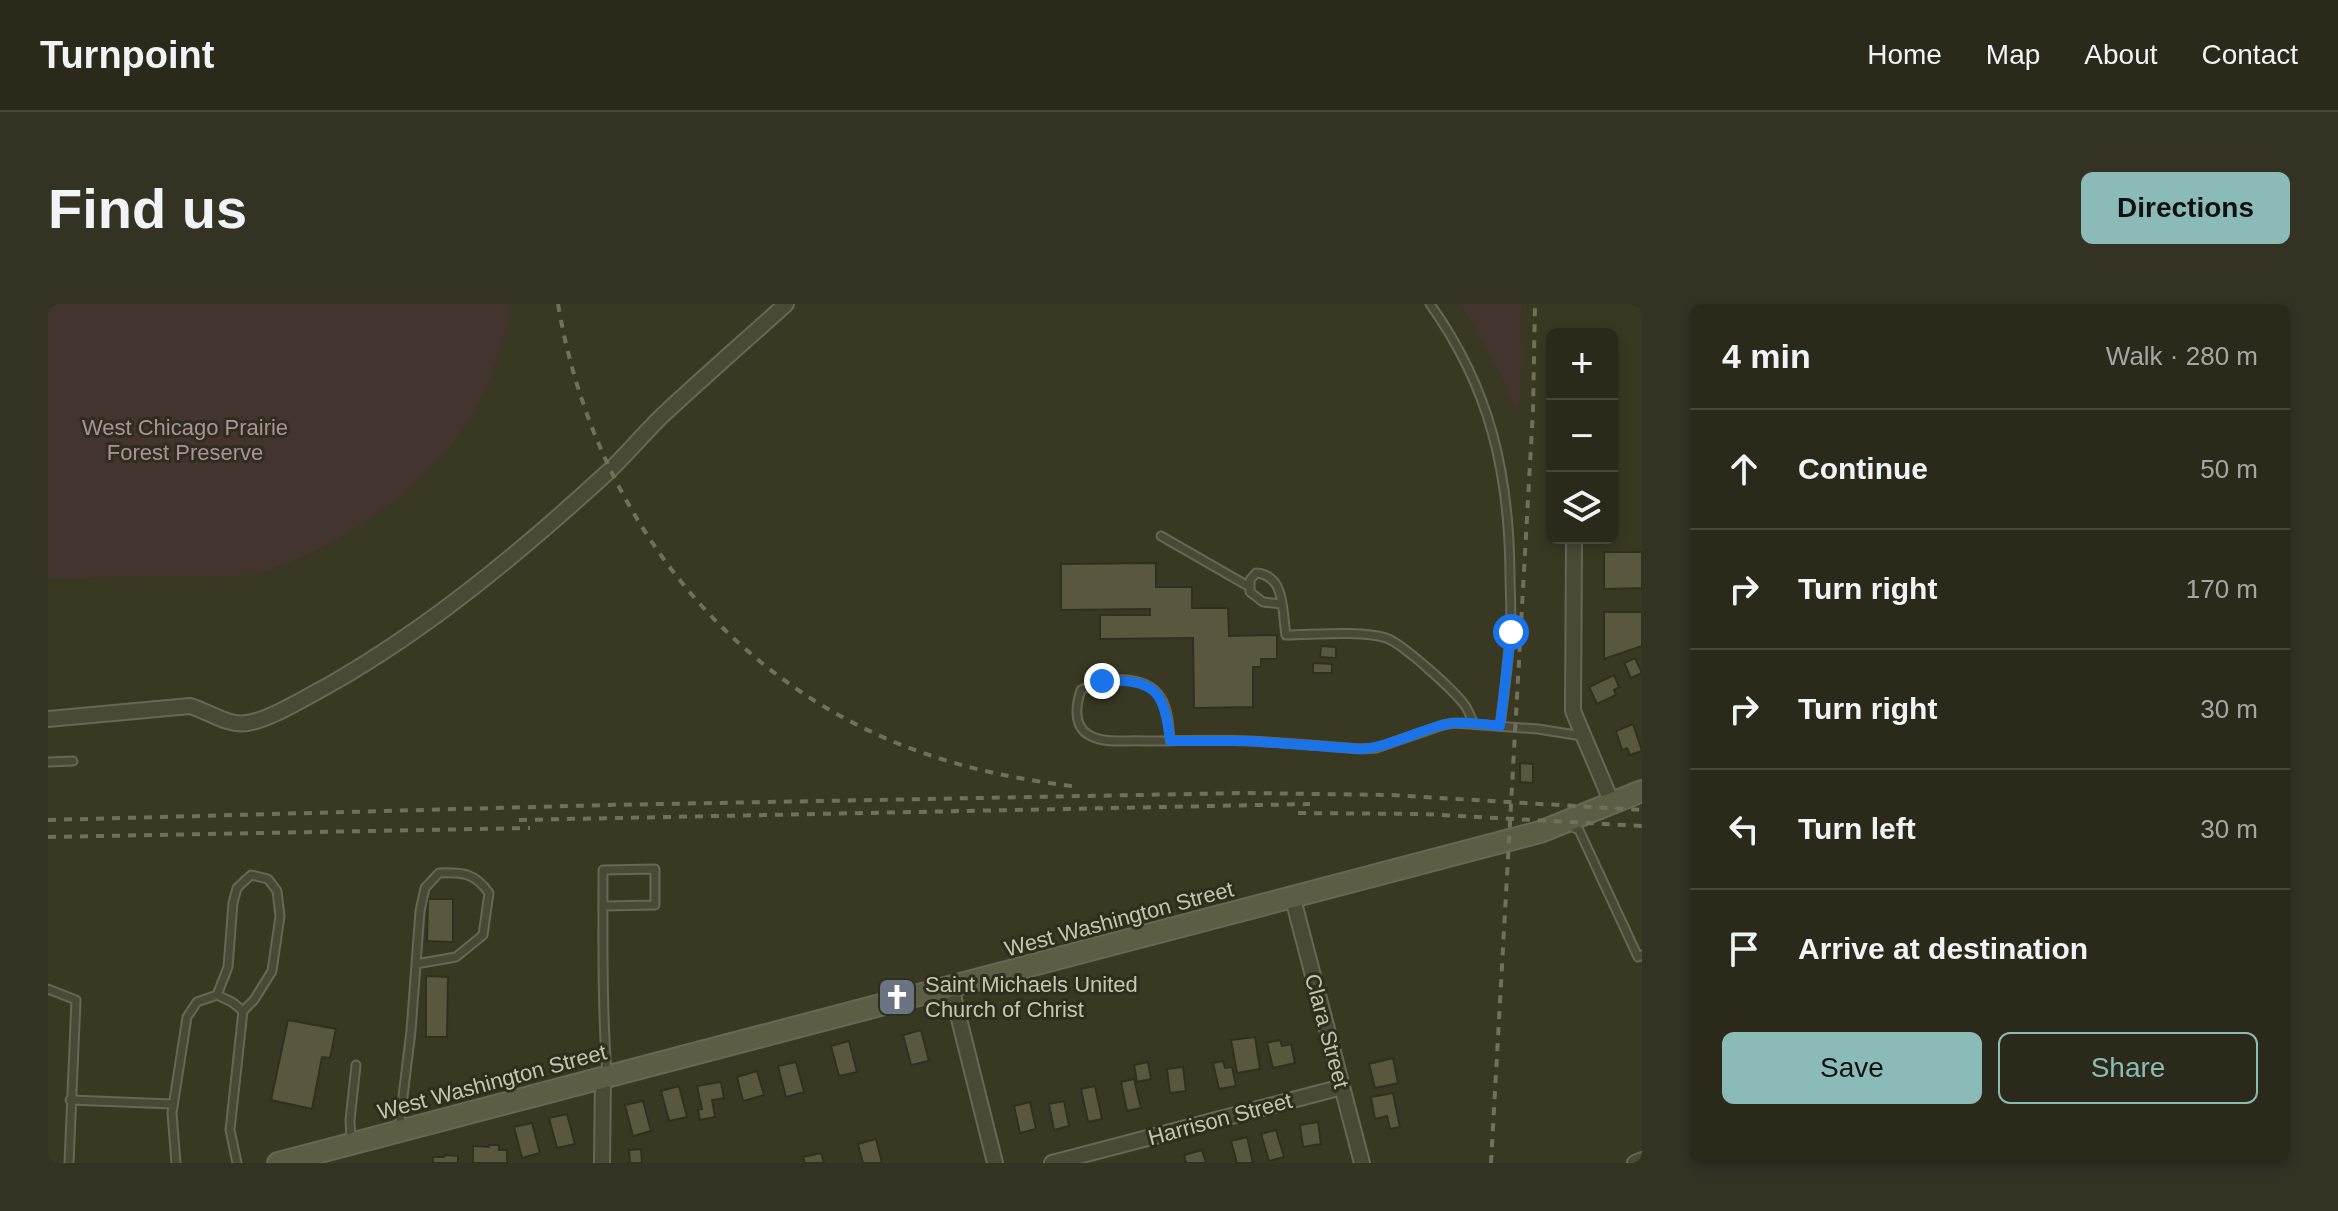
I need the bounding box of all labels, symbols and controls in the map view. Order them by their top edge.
text: Turnpoint [40,34,214,76]
text: Home [1867,39,1942,70]
text: Map [1986,39,2040,70]
text: About [2084,39,2158,70]
text: Contact [2202,39,2298,70]
button: Directions [2081,172,2290,244]
text: Find us [48,177,247,240]
map controls [1546,328,1618,544]
button: + [1546,328,1618,400]
text: 4 min [1722,337,1811,375]
text: Walk · 280 m [2106,341,2258,371]
button: − [1546,400,1618,472]
park label: West Chicago Prairie Forest Preserve [82,415,288,465]
icon: ahead [1722,447,1766,491]
text: Continue [1798,452,1928,485]
text: 50 m [2200,454,2258,484]
button: layers [1546,472,1618,544]
icon: right [1722,567,1766,611]
text: Turn right [1798,572,1937,605]
text: 170 m [2186,574,2258,604]
route start [1493,614,1529,650]
route end [1084,663,1120,699]
icon: right [1722,687,1766,731]
text: Turn right [1798,692,1937,725]
text: 30 m [2200,694,2258,724]
icon: left [1722,807,1766,851]
text: Turn left [1798,812,1916,845]
text: 30 m [2200,814,2258,844]
street label: West Washington Street [1002,876,1236,962]
icon: arrive [1722,927,1766,971]
text: Arrive at destination [1798,932,2088,965]
street label: Clara Street [1300,971,1354,1091]
place label: Saint Michaels United Church of Christ [925,972,1138,1022]
church icon: Saint Michaels United Church of Christ [876,976,918,1018]
button: Save [1722,1032,1982,1104]
button: Share [1998,1032,2258,1104]
street label: West Washington Street [375,1039,609,1125]
street label: Harrison Street [1145,1088,1295,1150]

